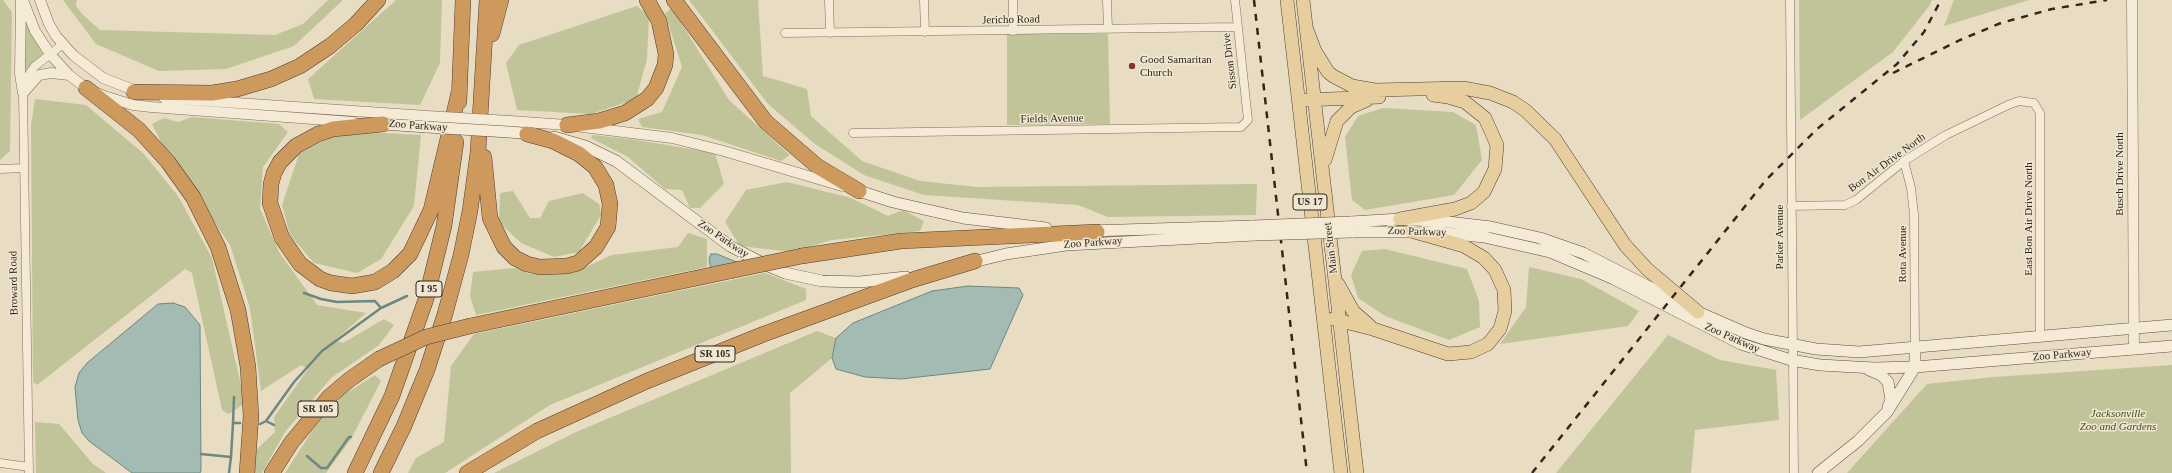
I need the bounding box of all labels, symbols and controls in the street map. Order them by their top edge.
street label: Jericho Road [982,13,1040,27]
street label: Sisson Drive [1220,32,1240,90]
place label: Good Samaritan Church [1140,53,1212,79]
marker: Good Samaritan Church [1127,61,1137,71]
street label: Fields Avenue [1020,112,1084,126]
street label: Zoo Parkway [388,117,448,135]
street label: Bon Air Drive North [1846,131,1928,195]
street label: Busch Drive North [2113,132,2127,216]
street label: East Bon Air Drive North [2022,162,2036,276]
road number: US 17 [1293,194,1327,210]
street label: Parker Avenue [1773,205,1787,269]
street label: Zoo Parkway [695,217,751,261]
street label: Main Street [1321,222,1341,274]
street label: Zoo Parkway [1387,224,1447,240]
street label: Rota Avenue [1896,226,1910,282]
street label: Zoo Parkway [1063,234,1123,252]
street label: Broward Road [7,251,21,315]
road number: I 95 [416,281,442,297]
street label: Zoo Parkway [1702,320,1762,356]
road number: SR 105 [695,346,735,362]
street label: Zoo Parkway [2032,346,2092,364]
road number: SR 105 [298,401,338,417]
park label: Jacksonville Zoo and Gardens [2080,407,2156,433]

